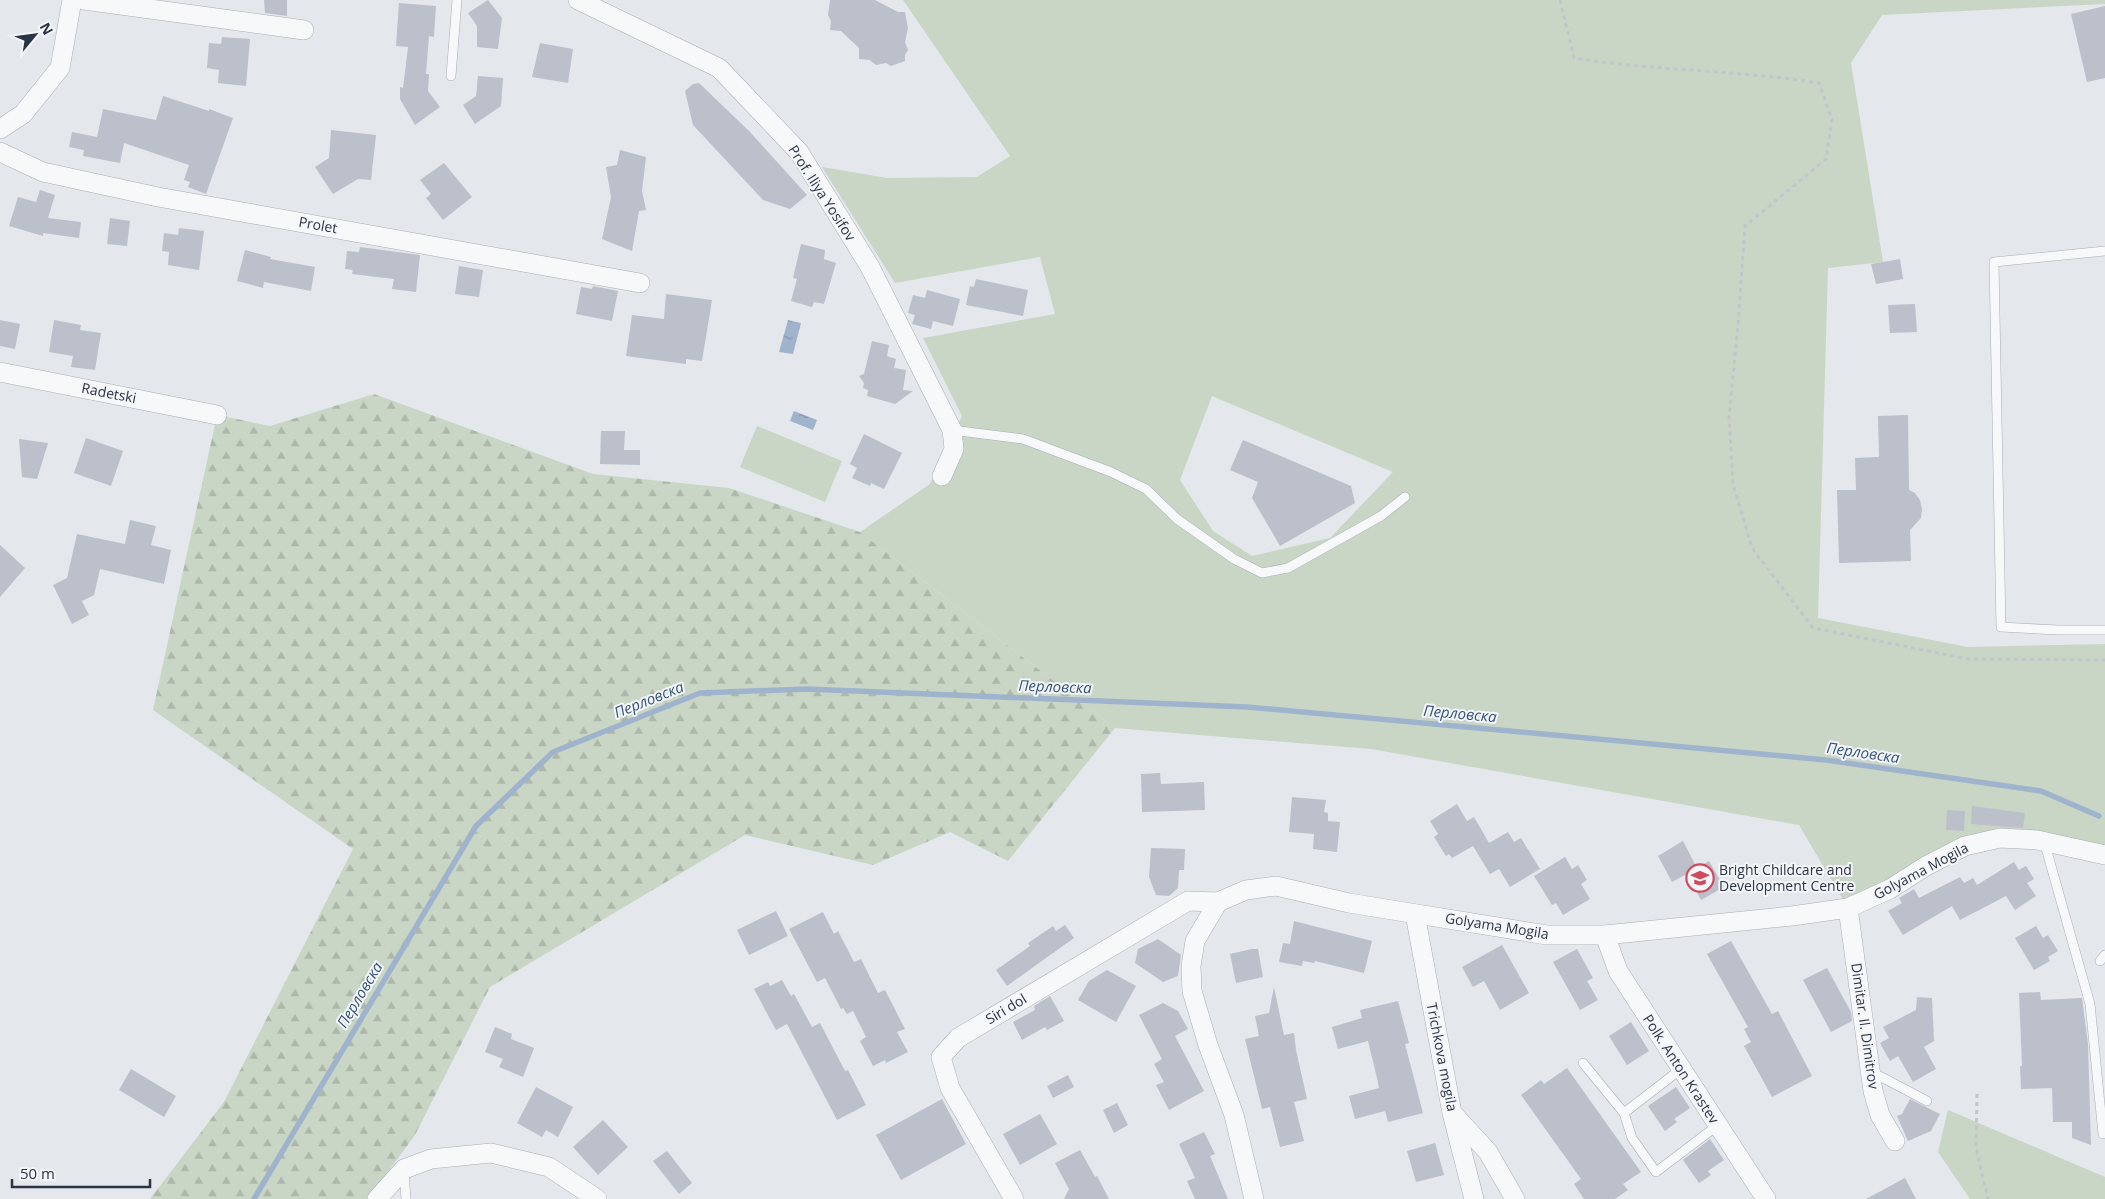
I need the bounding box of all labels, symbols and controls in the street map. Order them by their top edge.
north arrow [10,10,60,60]
text: N [36,19,58,38]
street label: Prof. Iliya Yosifov [784,141,861,244]
street label: Prolet [297,212,339,237]
street label: Radetski [80,378,138,407]
water label: Перловска [1018,675,1093,697]
water label: Перловска [611,676,687,722]
water label: Перловска [1423,700,1498,726]
water label: Перловска [1825,737,1901,767]
street label: Golyama Mogila [1870,838,1971,904]
place label: Bright Childcare and Development Centre [1719,860,1854,895]
school or university icon: Bright Childcare and Development Centre [1685,863,1715,893]
street label: Golyama Mogila [1444,908,1550,943]
water label: Перловска [332,957,387,1031]
street label: Dimitar. Il. Dimitrov [1847,962,1884,1090]
street label: Siri dol [982,989,1030,1028]
street label: Trichkova mogila [1423,1001,1462,1113]
street label: Polk. Anton Krastev [1639,1010,1724,1127]
scale bar [12,1156,150,1188]
text: 50 m [20,1163,55,1183]

